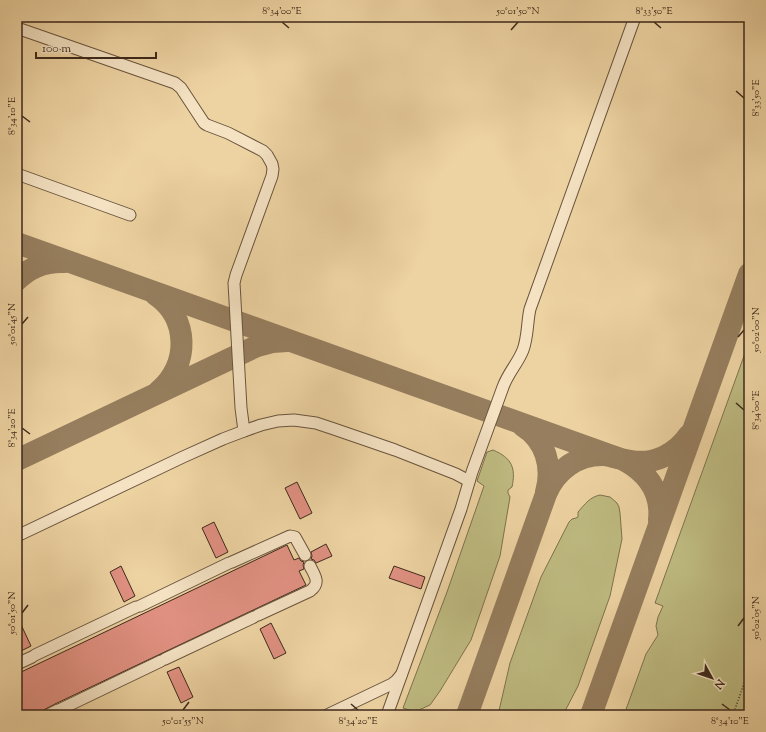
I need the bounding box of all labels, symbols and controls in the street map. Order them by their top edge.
text: 8°34'00"E [262,4,302,19]
text: 50°01'50"N [496,4,539,19]
text: 8°33'50"E [636,4,672,19]
scale bar [36,34,156,60]
text: 100 m [42,40,71,58]
text: 8°33'50"E [749,80,764,116]
text: 8°34'10"E [5,97,20,135]
text: 50°01'45"N [5,303,20,346]
text: 50°02'00"N [749,307,764,354]
text: 8°34'00"E [749,390,764,430]
text: 8°34'20"E [5,408,20,448]
text: 50°01'50"N [5,592,20,635]
text: 50°02'05"N [749,596,764,641]
north arrow [692,658,732,698]
text: N [710,675,728,692]
text: 50°01'55"N [161,714,204,729]
text: 8°34'20"E [338,714,378,729]
text: 8°34'10"E [711,714,749,729]

